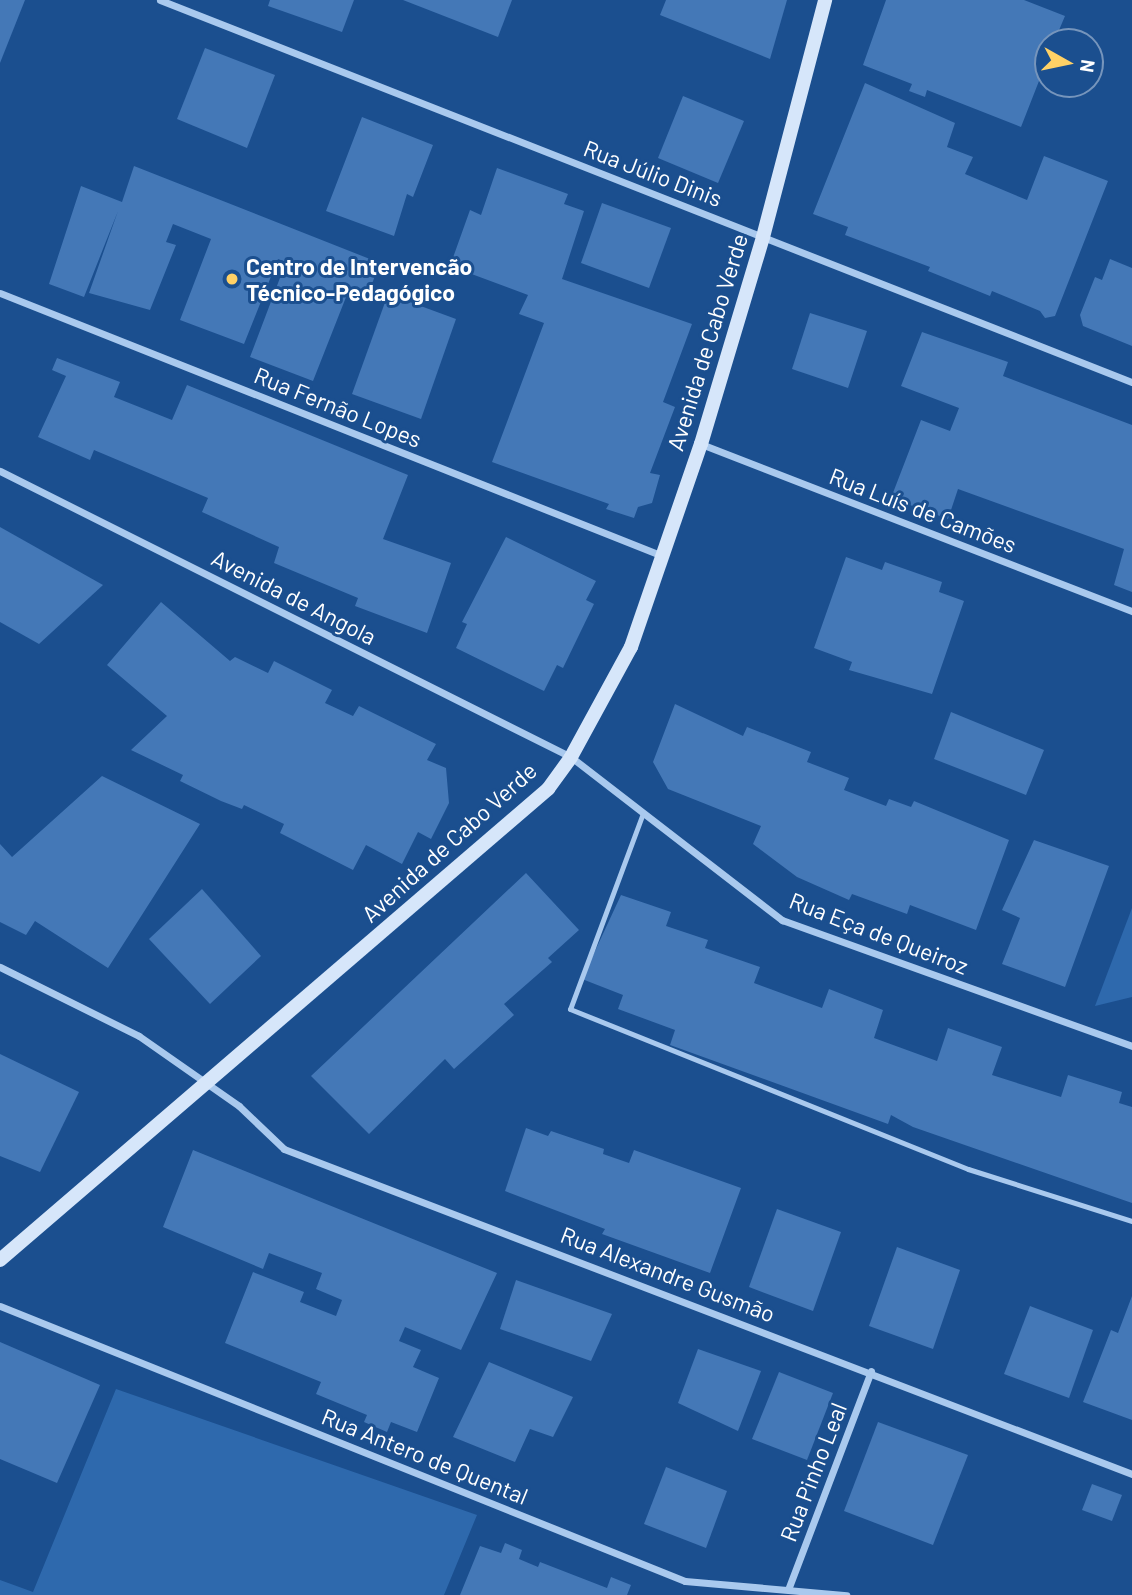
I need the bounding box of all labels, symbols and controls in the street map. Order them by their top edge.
north arrow [1034,28,1104,98]
text: N [1076,58,1101,74]
street label: Rua Júlio Dinis [580,134,726,212]
street label: Avenida de Cabo Verde [661,230,753,454]
place label: Centro de Intervencão Técnico-Pedagógico [246,252,472,306]
marker: Centro de Intervencão Técnico-Pedagógico [224,271,240,287]
street label: Rua Fernão Lopes [250,361,426,453]
street label: Rua Luís de Camões [826,462,1020,558]
street label: Avenida de Angola [207,544,381,650]
street label: Avenida de Cabo Verde [356,756,542,928]
street label: Rua Eça de Queiroz [786,886,972,980]
street label: Rua Alexandre Gusmão [557,1220,779,1328]
street label: Rua Pinho Leal [774,1399,852,1545]
street label: Rua Antero de Quental [318,1402,532,1510]

